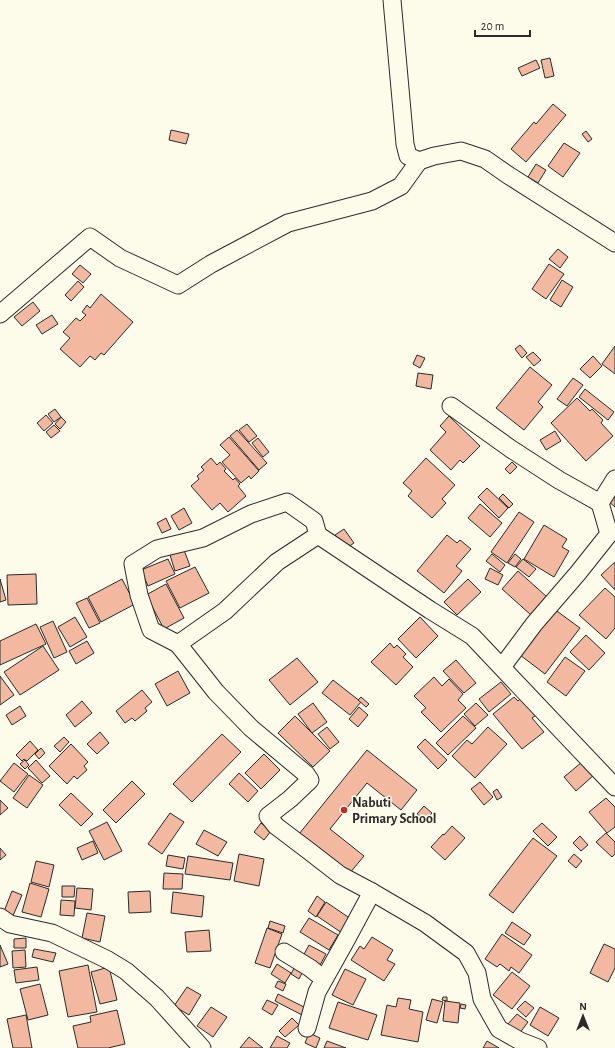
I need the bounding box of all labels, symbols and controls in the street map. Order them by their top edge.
scale bar [475,12,530,38]
text: 20 m [481,20,504,32]
place label: Nabuti Primary School [352,796,437,826]
marker: Nabuti Primary School [339,805,349,815]
north arrow [563,996,603,1036]
text: N [579,1001,587,1012]

